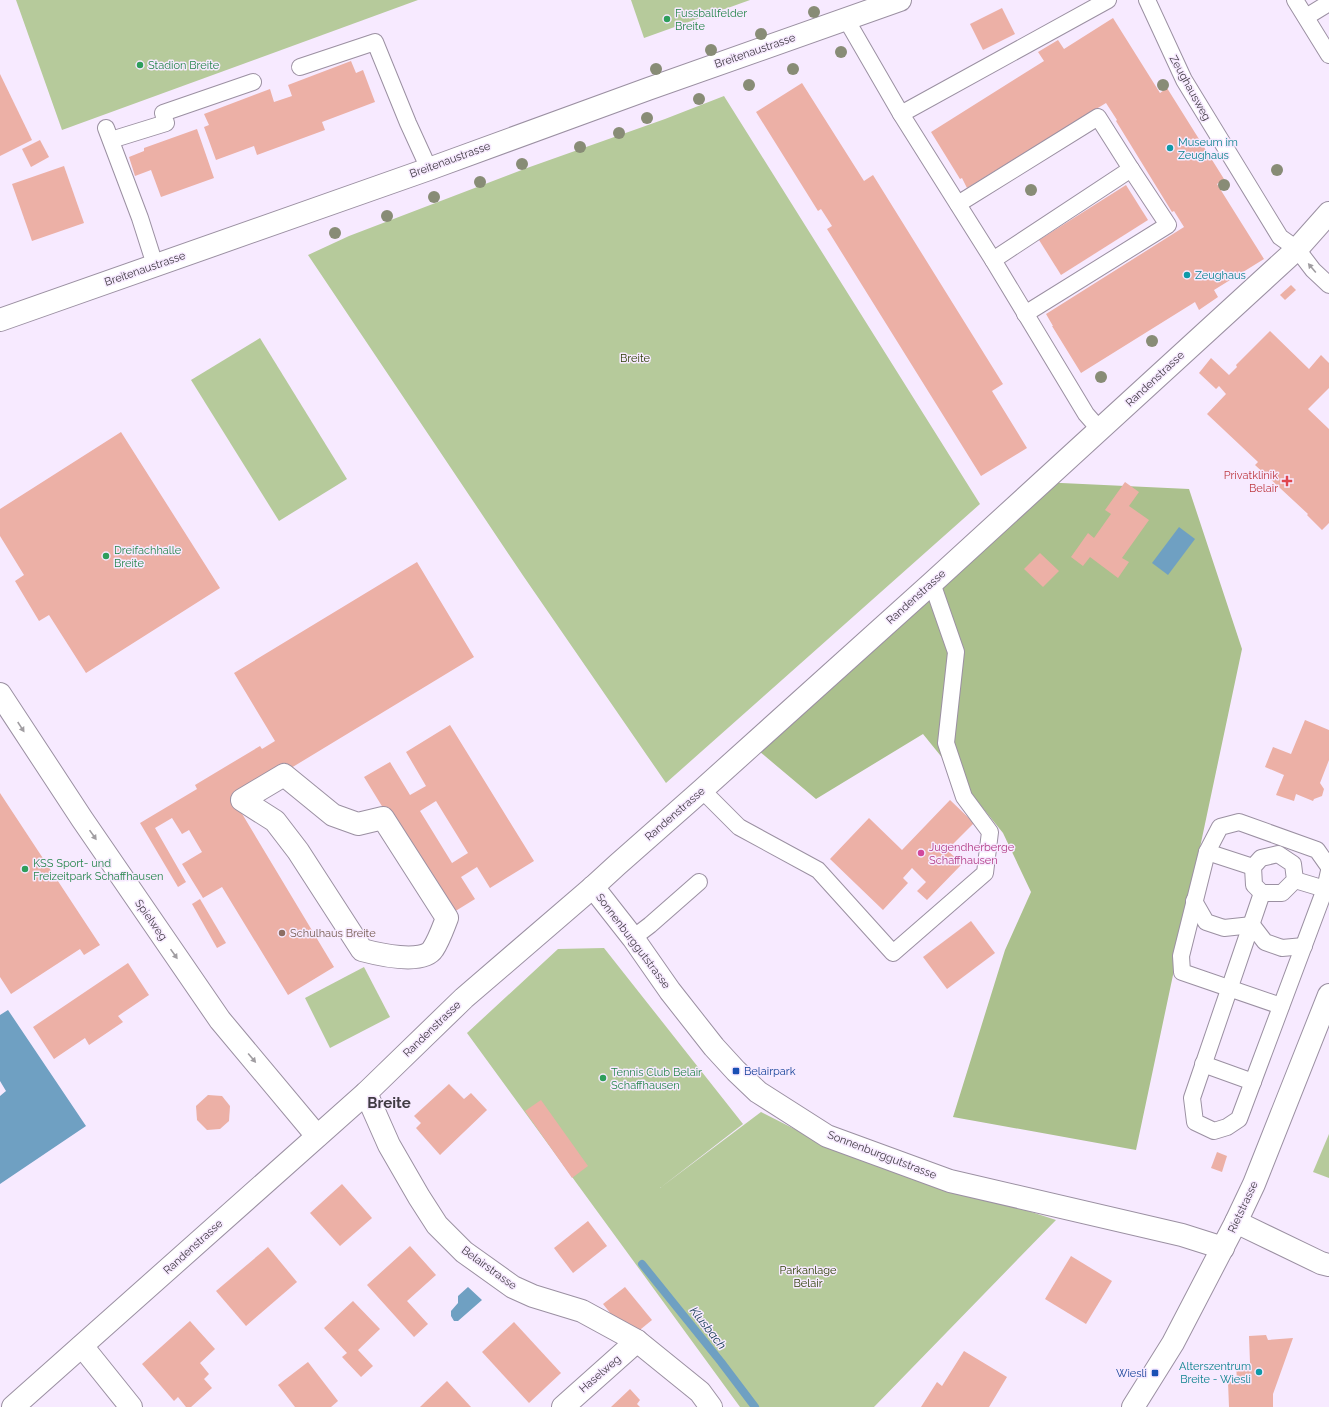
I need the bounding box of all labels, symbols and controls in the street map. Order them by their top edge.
place label: Fussballfelder Breite [675,7,747,33]
marker: Fussballfelder Breite [662,14,672,24]
street label: Breitenaustrasse [713,31,798,71]
street label: Zeughausweg [1167,53,1213,123]
place label: Stadion Breite [148,59,220,72]
marker: Stadion Breite [135,60,145,70]
place label: Museum im Zeughaus [1178,136,1238,162]
street label: Breitenaustrasse [408,139,493,181]
marker: Museum im Zeughaus [1165,143,1175,153]
street label: Breitenaustrasse [103,249,188,289]
one-way arrow [1307,262,1316,273]
place label: Zeughaus [1195,269,1246,282]
marker: Zeughaus [1182,270,1192,280]
street label: Randenstrasse [1123,348,1187,409]
park label: Breite [620,352,650,365]
place label: Privatklinik Belair [1224,469,1278,495]
marker: Privatklinik Belair [1281,475,1293,487]
place label: Dreifachhalle Breite [114,544,182,570]
marker: Dreifachhalle Breite [101,551,111,561]
street label: Randenstrasse [884,567,949,627]
one-way arrow [17,722,25,732]
street label: Randenstrasse [642,784,708,844]
one-way arrow [89,830,97,840]
place label: Jugendherberge Schaffhausen [929,841,1015,867]
marker: Jugendherberge Schaffhausen [916,848,926,858]
place label: KSS Sport- und Freizeitpark Schaffhausen [33,857,163,883]
marker: KSS Sport- und Freizeitpark Schaffhausen [20,864,30,874]
street label: Sonnenburggutstrasse [593,891,673,992]
street label: Spielweg [132,897,170,943]
place label: Schulhaus Breite [290,927,376,940]
marker: Schulhaus Breite [277,928,287,938]
one-way arrow [170,949,178,959]
street label: Randenstrasse [400,998,464,1060]
one-way arrow [247,1053,256,1064]
place label: Belairpark [744,1065,796,1078]
place label: Tennis Club Belair Schaffhausen [611,1066,702,1092]
marker: Belairpark [731,1066,741,1076]
marker: Tennis Club Belair Schaffhausen [598,1073,608,1083]
district label: Breite [367,1094,411,1112]
street label: Sonnenburggutstrasse [826,1128,939,1182]
street label: Rietstrasse [1225,1179,1261,1235]
street label: Randenstrasse [161,1217,226,1277]
street label: Belairstrasse [459,1244,520,1293]
park label: Parkanlage Belair [779,1264,837,1290]
water label: Klusbach [687,1304,729,1352]
street label: Haselweg [577,1352,623,1396]
place label: Alterszentrum Breite - Wiesli [1179,1360,1251,1386]
place label: Wiesli [1116,1367,1147,1380]
marker: Alterszentrum Breite - Wiesli [1254,1367,1264,1377]
marker: Wiesli [1150,1368,1160,1378]

